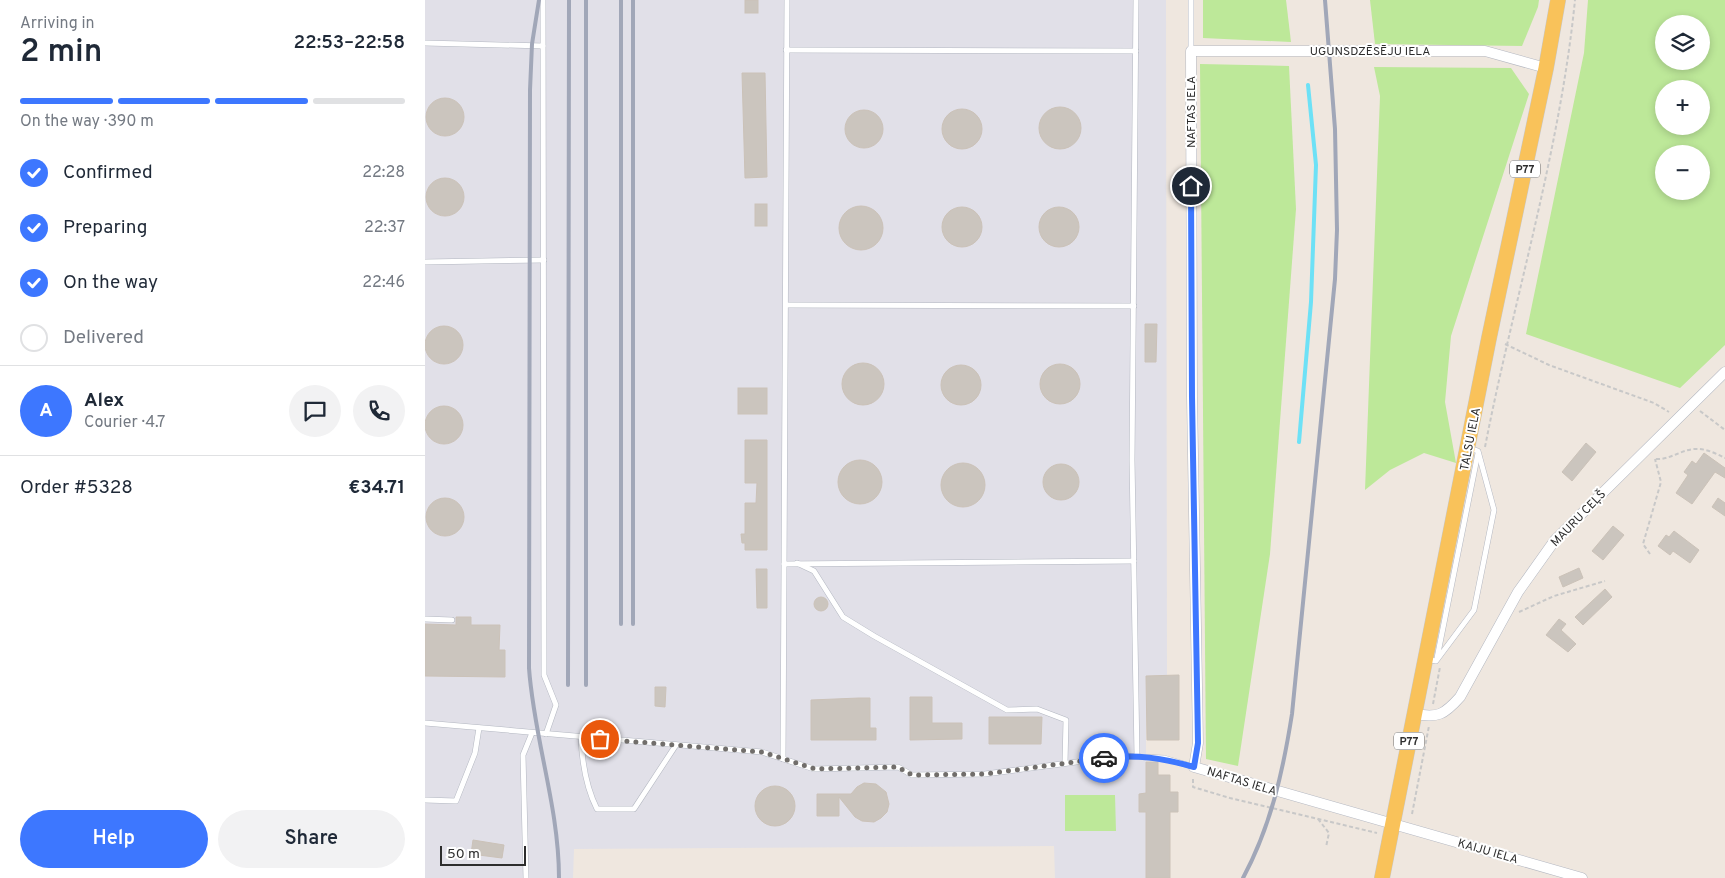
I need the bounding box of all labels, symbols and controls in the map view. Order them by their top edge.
text: Arriving in [20,14,95,34]
map controls [1655,15,1710,200]
button: layers [1655,15,1710,70]
text: 22:53–22:58 [293,31,405,55]
text: 2 min [20,33,102,73]
street label: UGUNSDZĒSĒJU IELA [1310,44,1430,60]
street label: NAFTAS IELA [1184,76,1200,148]
button: + [1655,80,1710,135]
text: On the way · 390 m [20,112,154,132]
button: − [1655,145,1710,200]
icon: check [20,159,48,187]
road number: P77 [1510,160,1540,178]
text: Confirmed [63,161,153,185]
text: 22:28 [362,163,405,183]
pin [1170,165,1212,207]
icon: home [1177,172,1205,200]
icon: check [20,214,48,242]
text: Preparing [63,216,147,240]
text: 22:37 [364,218,405,238]
icon: check [20,269,48,297]
text: On the way [63,271,158,295]
text: 22:46 [362,273,405,293]
text: Delivered [63,326,144,350]
button: chat [289,385,341,437]
button: phone [353,385,405,437]
text: Alex [84,389,124,413]
text: A [39,399,53,423]
street label: TALSU IELA [1457,406,1485,472]
text: Courier · 4.7 [84,413,165,433]
text: Order #5328 [20,476,133,500]
text: €34.71 [348,476,405,500]
street label: MAURU CEĻŠ [1548,487,1610,550]
pin [579,718,621,760]
icon: bag [586,725,614,753]
road number: P77 [1394,732,1424,749]
courier [1079,733,1129,783]
icon: car [1090,744,1118,772]
street label: NAFTAS IELA [1205,764,1279,800]
button: Help [20,810,208,868]
button: Share [218,810,405,868]
street label: KAIJU IELA [1456,836,1520,868]
scale bar [440,843,526,866]
text: 50 m [447,846,480,863]

